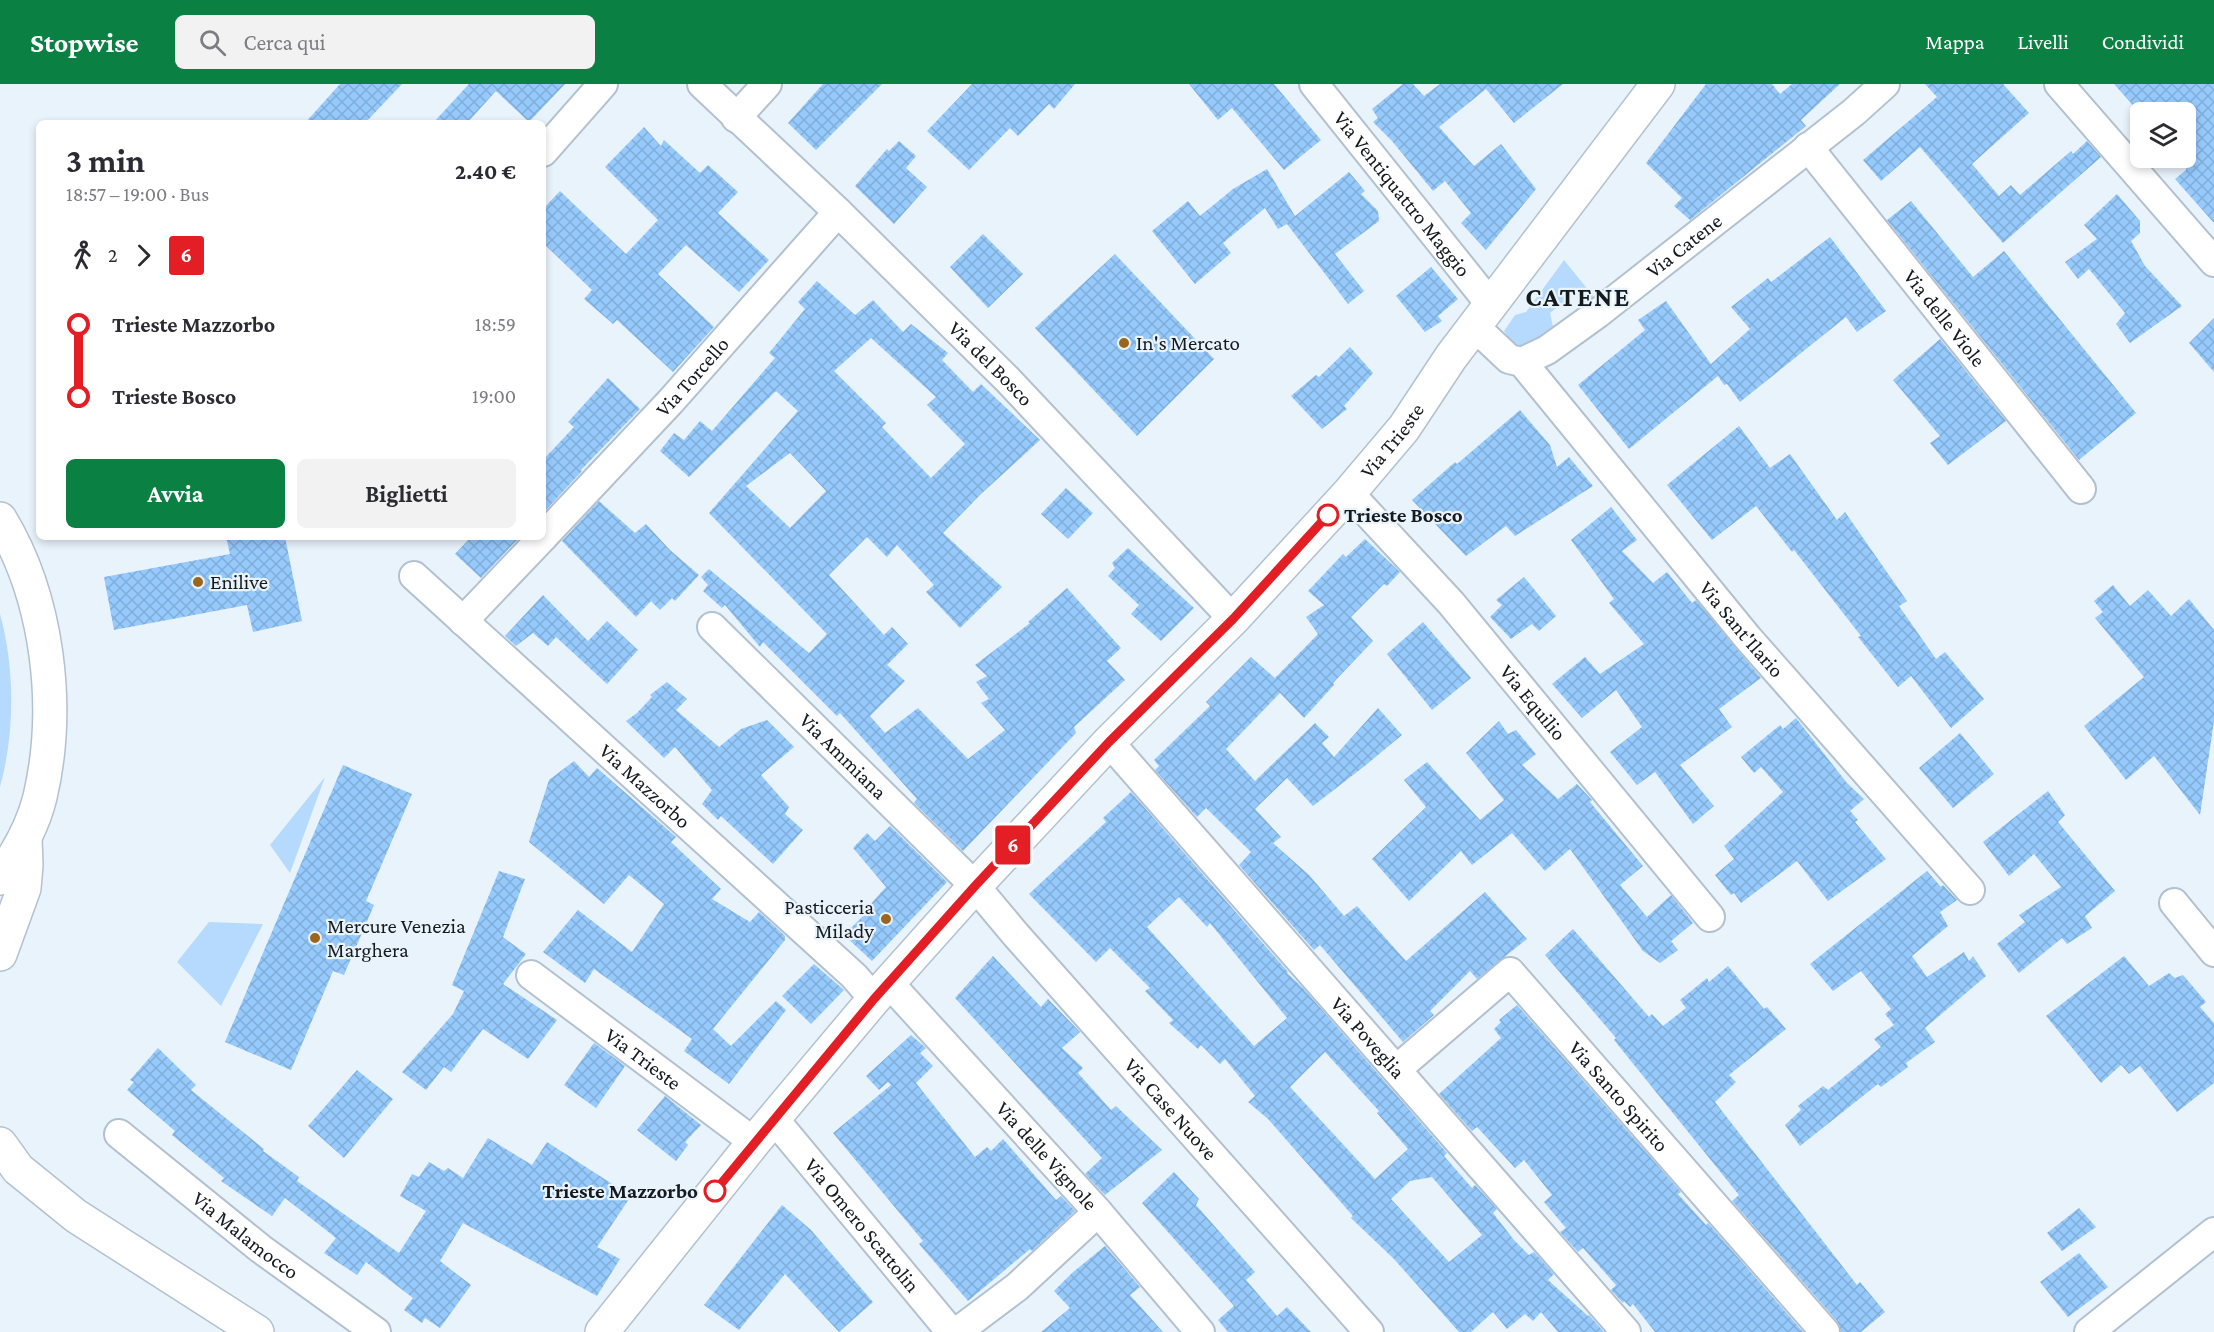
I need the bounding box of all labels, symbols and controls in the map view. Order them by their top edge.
search box [175,15,595,69]
icon: search [196,26,229,59]
text: Stopwise [30,27,139,58]
text: Cerca qui [244,30,326,55]
text: Mappa [1926,30,1984,54]
text: Livelli [2017,30,2069,54]
text: Condividi [2102,30,2184,54]
map controls [2130,102,2196,168]
button: layers [2130,102,2196,168]
street label: Via Ventiquattro Maggio [1329,106,1476,282]
text: 3 min [66,142,145,179]
text: 2.40 € [455,159,516,184]
text: 18:57 – 19:00 · Bus [66,183,209,205]
street label: Via Catene [1641,209,1727,283]
icon: walk [66,239,99,272]
icon: forward [127,239,160,272]
text: 6 [181,243,192,267]
text: 2 [108,244,118,266]
street label: Via delle Viole [1899,265,1991,372]
district label: CATENE [1525,282,1631,312]
text: Trieste Mazzorbo [112,312,275,337]
text: 18:59 [475,313,516,335]
street label: Via del Bosco [944,316,1038,411]
place label: In's Mercato [1136,331,1240,355]
street label: Via Torcello [651,332,734,422]
marker: In's Mercato [1117,336,1131,350]
text: Trieste Bosco [112,384,236,409]
text: 19:00 [472,385,516,407]
street label: Via Trieste [1355,399,1429,483]
button: Avvia [66,459,285,528]
button: Biglietti [297,459,516,528]
place label: Trieste Bosco [1344,503,1463,527]
marker: Trieste Bosco [1317,504,1339,526]
place label: Enilive [210,570,268,594]
marker: Enilive [191,575,205,589]
street label: Via Sant'Ilario [1694,576,1789,682]
street label: Via Equilio [1495,660,1571,745]
street label: Via Ammiana [794,708,892,804]
street label: Via Mazzorbo [594,738,695,833]
line badge: 6 [994,826,1032,864]
text: 6 [1007,833,1019,857]
place label: Pasticceria Milady [784,895,874,943]
marker: Pasticceria Milady [879,912,893,926]
place label: Mercure Venezia Marghera [327,914,466,962]
marker: Mercure Venezia Marghera [308,931,322,945]
street label: Via Poveglia [1326,992,1410,1084]
street label: Via Trieste [600,1023,686,1095]
street label: Via Santo Spirito [1564,1036,1674,1157]
street label: Via Case Nuove [1119,1053,1222,1165]
street label: Via delle Vignole [991,1096,1103,1215]
street label: Via Omero Scattolin [800,1153,925,1297]
place label: Trieste Mazzorbo [542,1179,698,1203]
marker: Trieste Mazzorbo [704,1180,726,1202]
street label: Via Malamocco [188,1186,303,1284]

